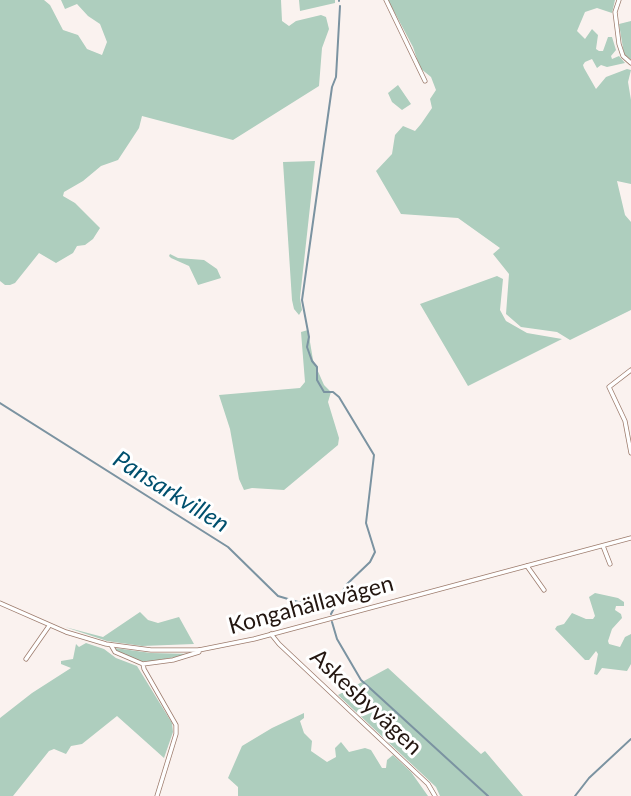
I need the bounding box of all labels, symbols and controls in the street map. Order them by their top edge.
water label: Pansarkvillen [108,445,234,539]
street label: Kongahällavägen [225,570,397,640]
street label: Askesbyvägen [304,643,428,761]

